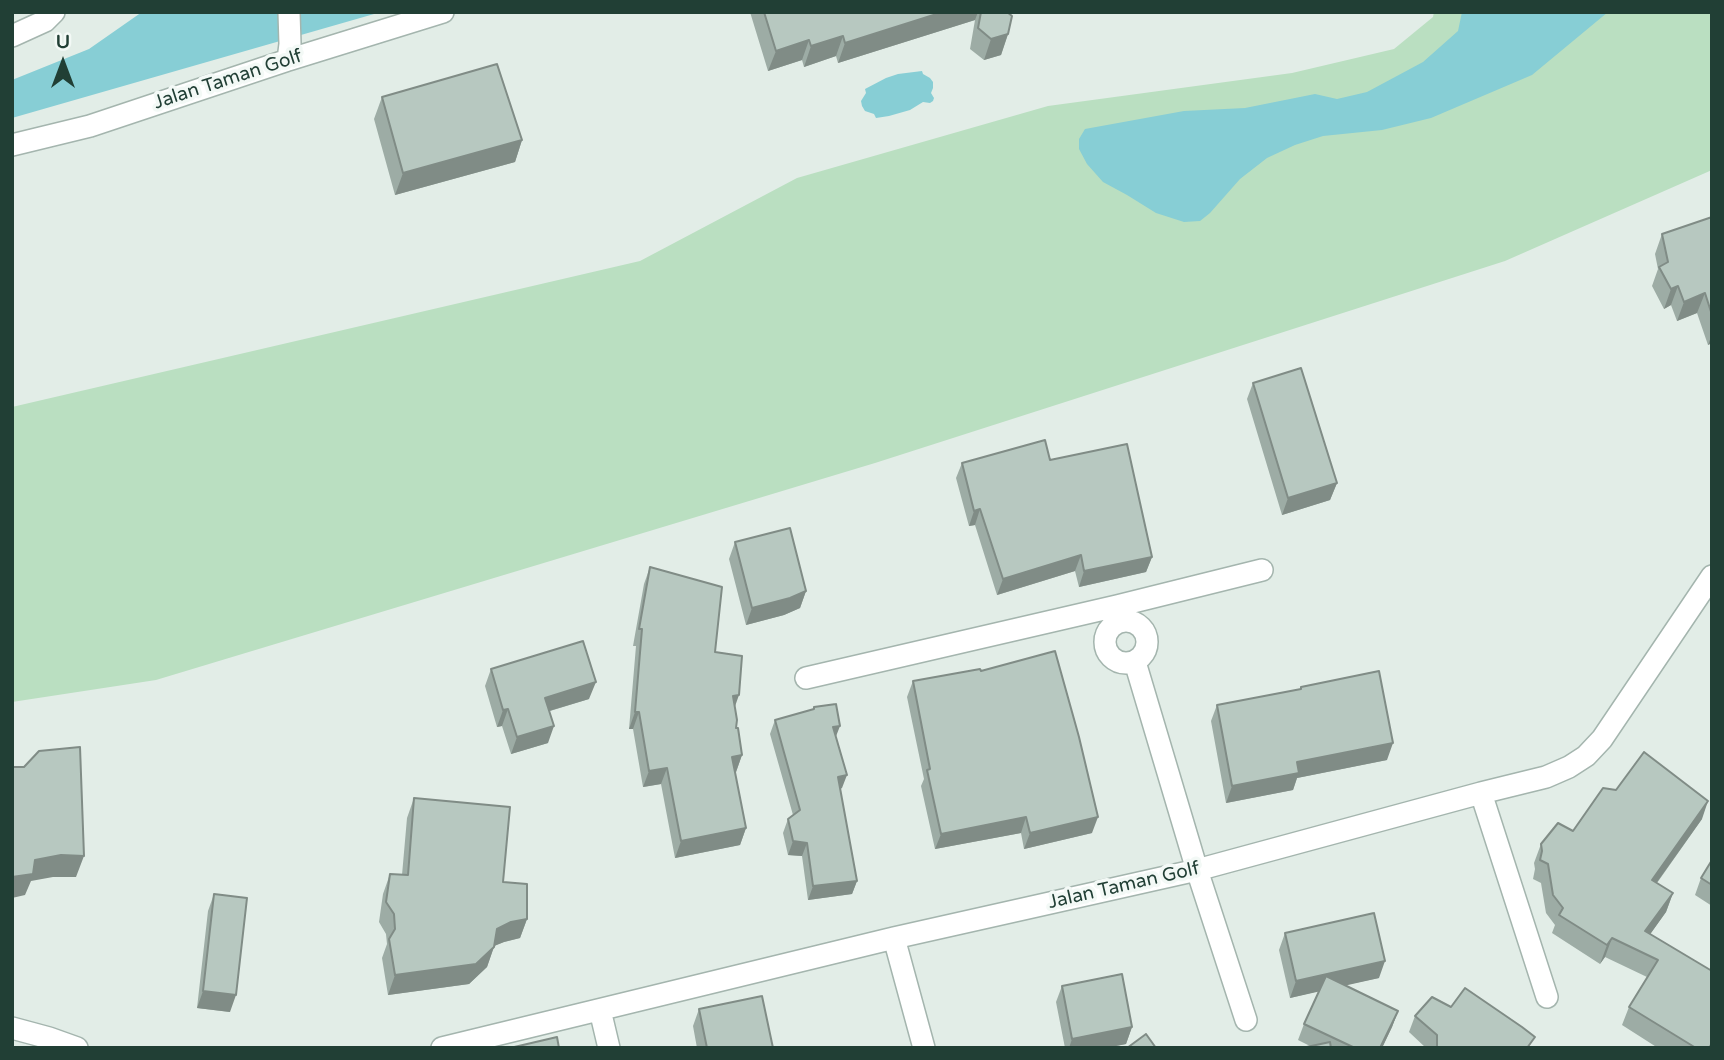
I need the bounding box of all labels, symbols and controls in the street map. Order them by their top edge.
north arrow [28,28,98,98]
text: U [56,31,70,53]
street label: Jalan Taman Golf [151,45,305,115]
street label: Jalan Taman Golf [1046,857,1202,915]

